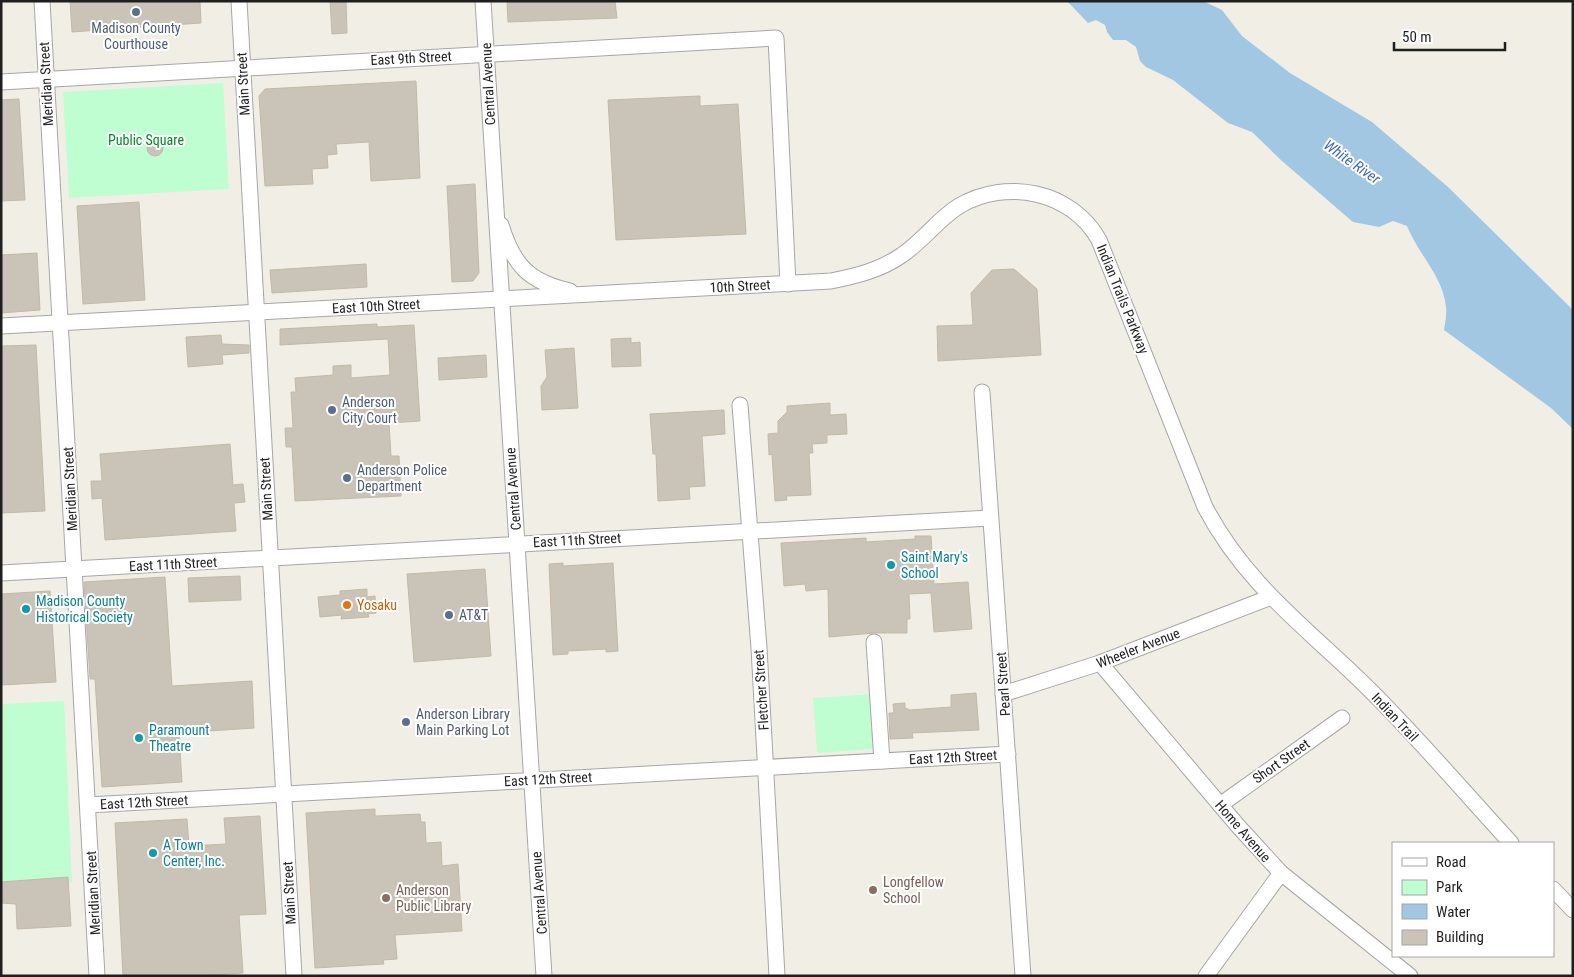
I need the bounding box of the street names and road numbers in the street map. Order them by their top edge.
street label: Meridian Street [36,41,56,127]
street label: Central Avenue [478,42,498,126]
street label: East 9th Street [370,48,452,68]
street label: Main Street [233,52,253,116]
street label: Indian Trails Parkway [1094,242,1152,356]
street label: 10th Street [709,276,771,296]
street label: East 10th Street [332,296,420,316]
street label: Meridian Street [60,446,80,532]
street label: Central Avenue [502,447,524,531]
street label: Main Street [256,457,276,521]
street label: East 11th Street [533,530,621,550]
street label: East 11th Street [129,554,217,574]
street label: Wheeler Avenue [1094,625,1182,671]
street label: Fletcher Street [750,649,772,731]
street label: Pearl Street [993,651,1013,717]
street label: Indian Trail [1368,689,1422,745]
street label: Short Street [1249,736,1313,786]
street label: East 12th Street [909,747,997,767]
street label: East 12th Street [504,769,592,789]
street label: East 12th Street [100,792,188,812]
street label: Home Avenue [1212,797,1274,865]
street label: Meridian Street [83,850,103,936]
street label: Central Avenue [528,851,550,935]
street label: Main Street [279,861,299,925]

